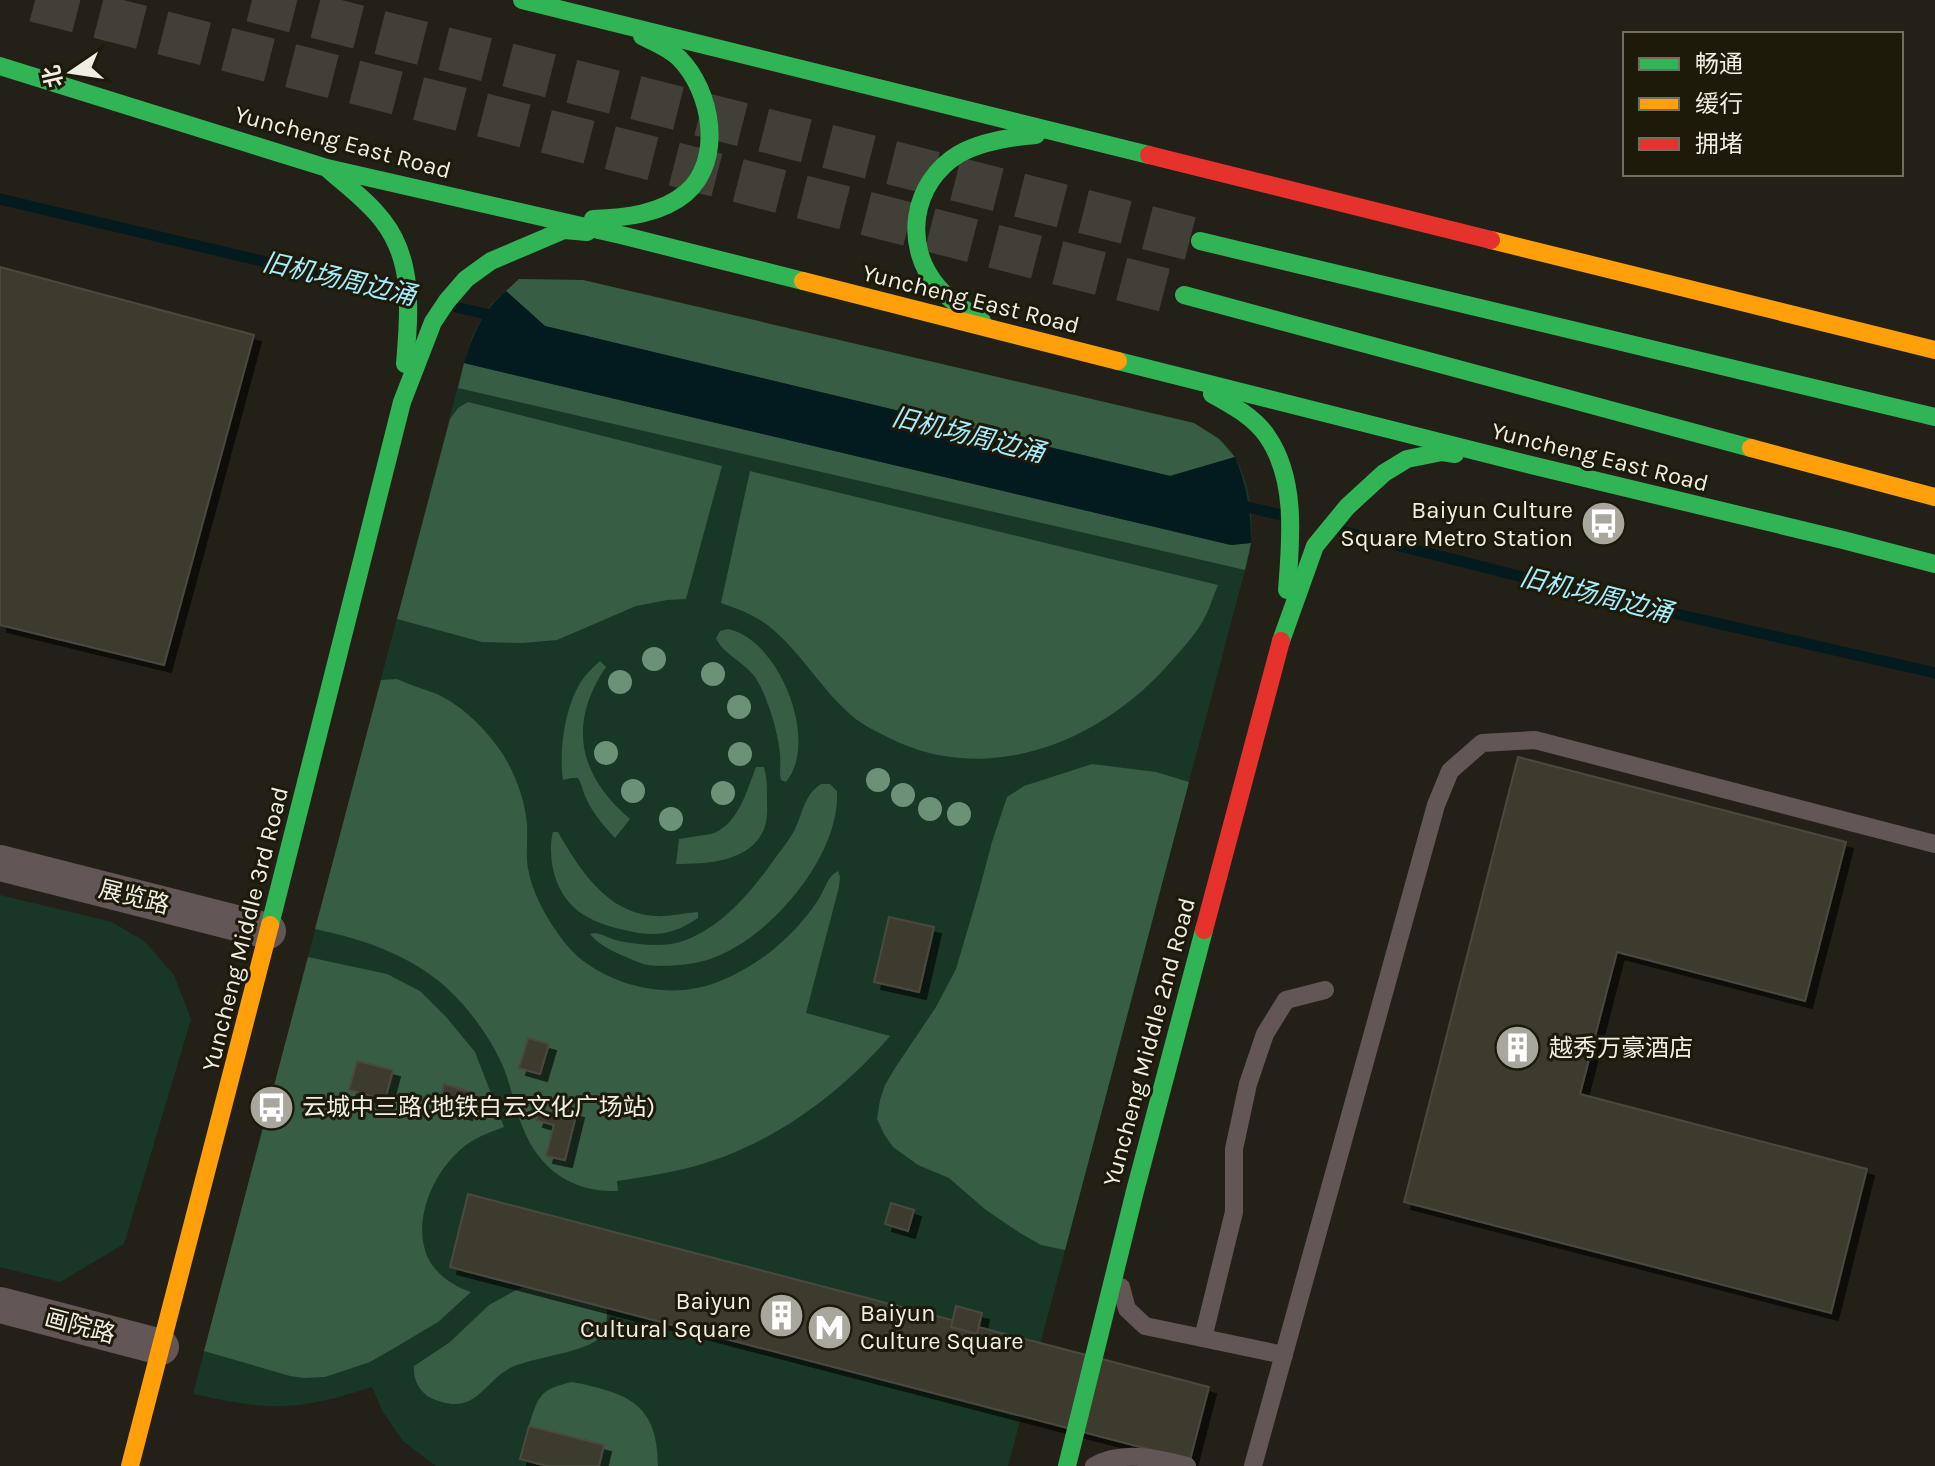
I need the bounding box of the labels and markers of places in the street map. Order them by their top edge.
place label: Baiyun Culture Square Metro Station [1340,496,1573,552]
bus stop icon: Baiyun Culture Square Metro Station [1580,500,1628,548]
building icon: 越秀万豪酒店 [1494,1024,1542,1072]
place label: 越秀万豪酒店 [1549,1034,1693,1062]
bus stop icon: 云城中三路(地铁白云文化广场站) [247,1083,295,1131]
place label: 云城中三路(地铁白云文化广场站) [302,1093,655,1121]
place label: Baiyun Cultural Square [580,1287,751,1343]
building icon: Baiyun Cultural Square [758,1291,806,1339]
place label: Baiyun Culture Square [860,1299,1024,1355]
metro station icon: Baiyun Culture Square [805,1303,853,1351]

